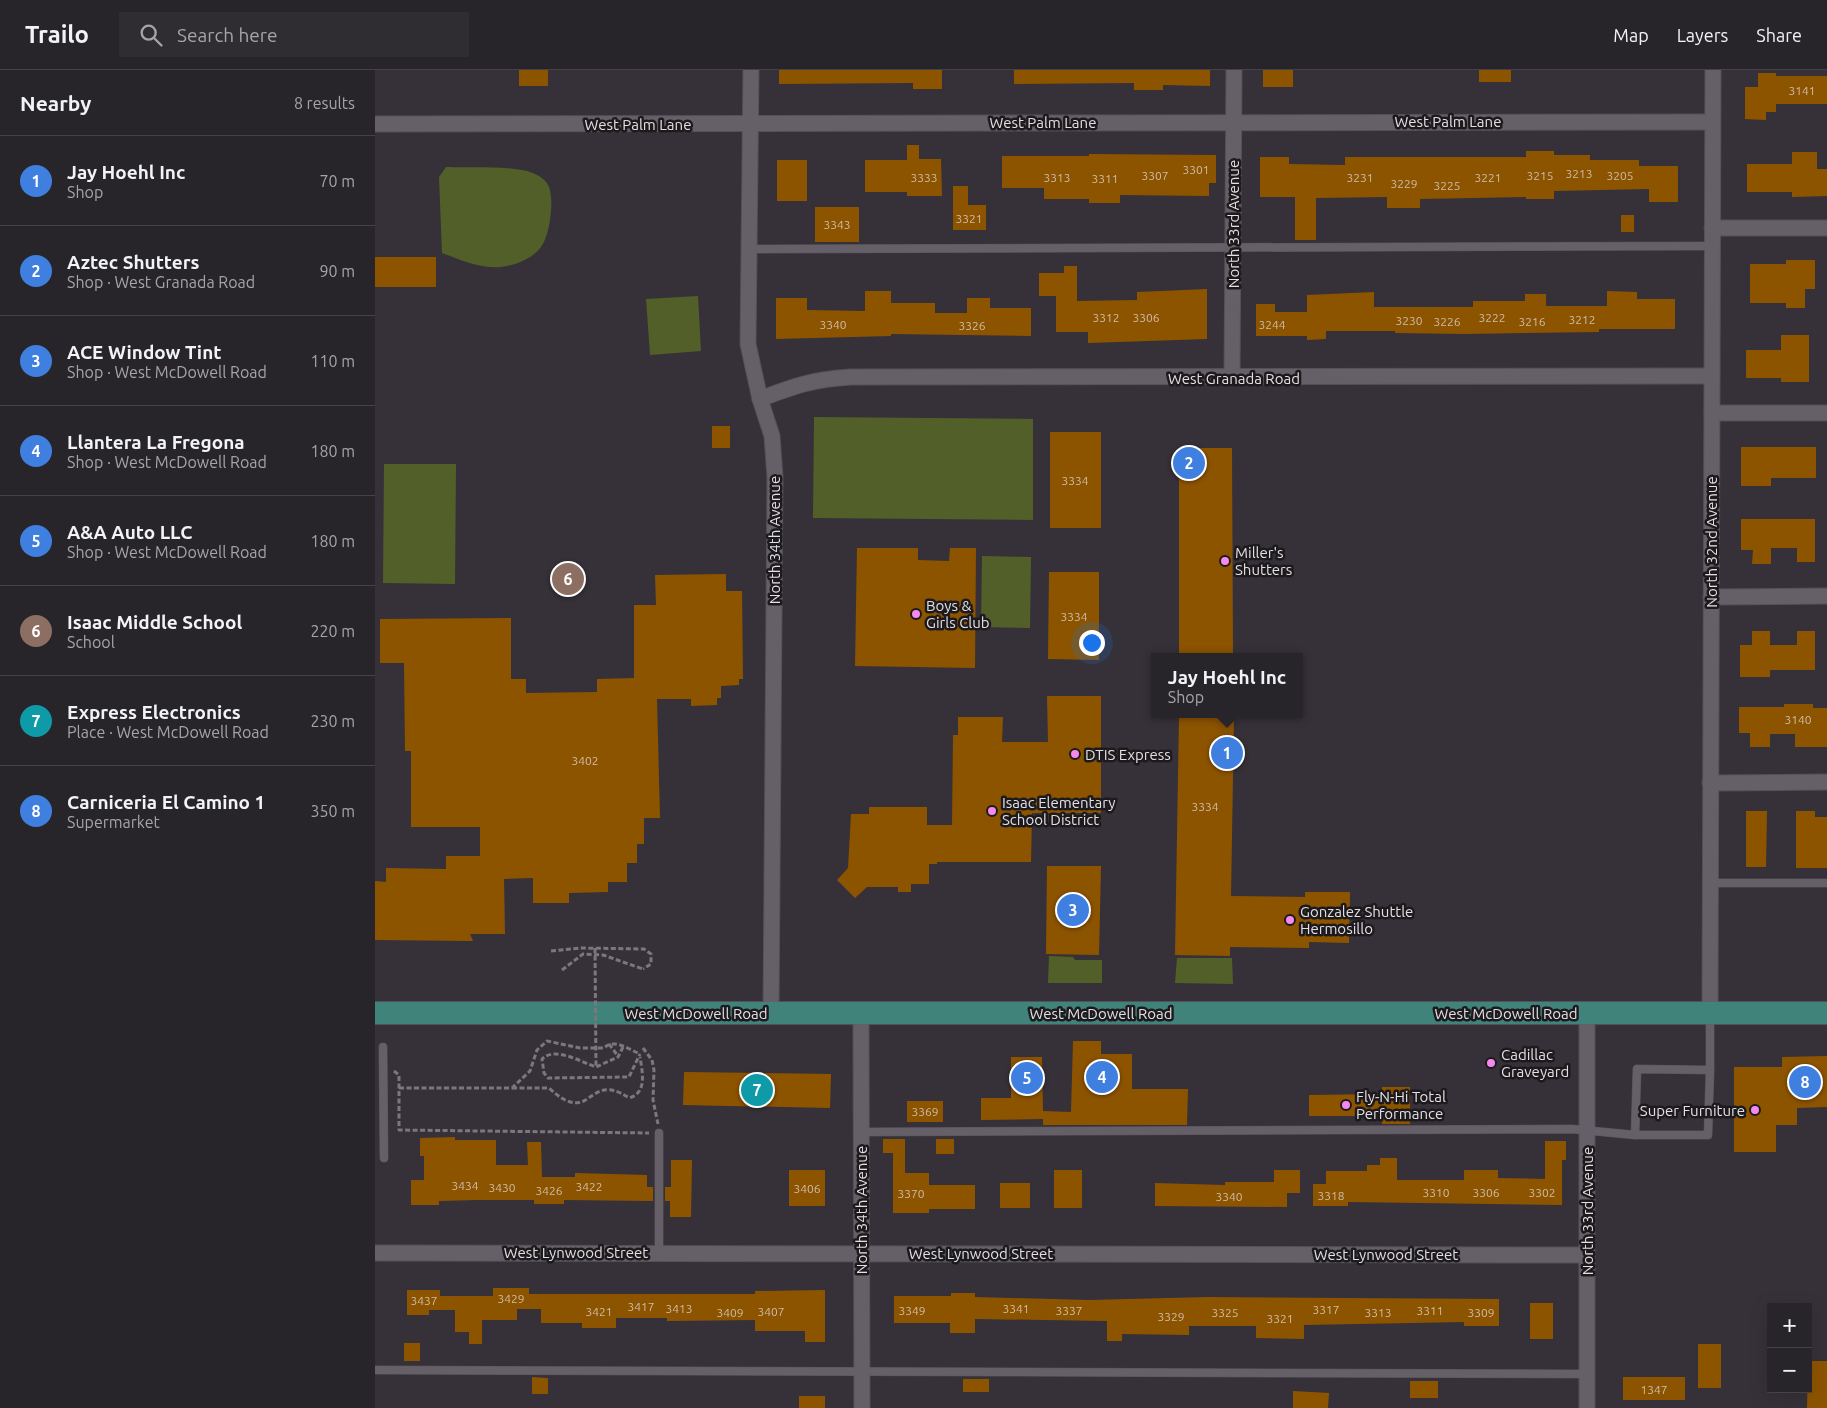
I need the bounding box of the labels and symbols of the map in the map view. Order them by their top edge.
house number: 3141 [1788,84,1816,97]
street label: West Palm Lane [1395,113,1501,130]
street label: West Palm Lane [990,114,1096,131]
street label: West Palm Lane [585,116,691,133]
street label: North 33rd Avenue [1225,160,1242,288]
house number: 3301 [1182,163,1210,176]
house number: 3213 [1565,167,1593,180]
house number: 3307 [1141,169,1169,182]
house number: 3215 [1526,169,1554,182]
house number: 3205 [1606,169,1634,182]
house number: 3333 [910,171,938,184]
house number: 3313 [1043,171,1071,184]
house number: 3231 [1346,171,1374,184]
house number: 3221 [1474,171,1502,184]
house number: 3311 [1091,172,1119,185]
house number: 3229 [1390,177,1418,190]
house number: 3225 [1433,179,1461,192]
house number: 3321 [955,212,983,225]
house number: 3343 [823,218,851,231]
house number: 3312 [1092,311,1120,324]
house number: 3306 [1132,311,1160,324]
house number: 3222 [1478,311,1506,324]
house number: 3212 [1568,313,1596,326]
house number: 3230 [1395,314,1423,327]
house number: 3226 [1433,315,1461,328]
house number: 3216 [1518,315,1546,328]
house number: 3340 [819,318,847,331]
house number: 3244 [1258,318,1286,331]
house number: 3326 [958,319,986,332]
street label: West Granada Road [1168,370,1300,387]
pin: 2 [1173,444,1205,482]
house number: 3334 [1061,474,1089,487]
street label: North 34th Avenue [766,476,783,604]
street label: North 32nd Avenue [1703,476,1720,608]
place label: Miller's Shutters [1235,544,1292,578]
marker: Miller's Shutters [1219,555,1231,567]
pin: 6 [552,560,584,598]
place label: Boys & Girls Club [926,597,990,631]
marker: Boys & Girls Club [910,608,922,620]
house number: 3334 [1060,610,1088,623]
your location [1079,630,1105,656]
house number: 3140 [1784,713,1812,726]
pin: 1 [1211,734,1243,772]
place label: DTIS Express [1085,746,1171,763]
marker: DTIS Express [1069,748,1081,760]
house number: 3402 [571,754,599,767]
place label: Isaac Elementary School District [1002,794,1115,828]
house number: 3334 [1191,800,1219,813]
marker: Isaac Elementary School District [986,805,998,817]
pin: 3 [1057,891,1089,929]
place label: Gonzalez Shuttle Hermosillo [1300,903,1413,937]
marker: Gonzalez Shuttle Hermosillo [1284,914,1296,926]
street label: West McDowell Road [625,1005,767,1022]
street label: West McDowell Road [1030,1005,1172,1022]
street label: West McDowell Road [1435,1005,1577,1022]
place label: Cadillac Graveyard [1501,1046,1569,1080]
marker: Cadillac Graveyard [1485,1057,1497,1069]
pin: 4 [1086,1058,1118,1096]
pin: 5 [1011,1059,1043,1097]
pin: 8 [1789,1063,1821,1101]
pin: 7 [741,1071,773,1109]
place label: Fly-N-Hi Total Performance [1356,1088,1446,1122]
marker: Fly-N-Hi Total Performance [1340,1099,1352,1111]
place label: Super Furniture [1640,1102,1745,1119]
marker: Super Furniture [1749,1104,1761,1116]
house number: 3369 [911,1105,939,1118]
street label: North 34th Avenue [853,1146,870,1274]
street label: North 33rd Avenue [1579,1147,1596,1275]
house number: 3434 [451,1179,479,1192]
house number: 3422 [575,1180,603,1193]
house number: 3430 [488,1181,516,1194]
house number: 3406 [793,1182,821,1195]
house number: 3426 [535,1184,563,1197]
house number: 3310 [1422,1186,1450,1199]
house number: 3306 [1472,1186,1500,1199]
house number: 3302 [1528,1186,1556,1199]
house number: 3370 [897,1187,925,1200]
house number: 3318 [1317,1189,1345,1202]
house number: 3340 [1215,1190,1243,1203]
street label: West Lynwood Street [504,1244,648,1261]
street label: West Lynwood Street [909,1245,1053,1262]
street label: West Lynwood Street [1314,1246,1458,1263]
house number: 3429 [497,1292,525,1305]
house number: 3437 [410,1294,438,1307]
house number: 3417 [627,1300,655,1313]
house number: 3413 [665,1302,693,1315]
house number: 3341 [1002,1302,1030,1315]
house number: 3317 [1312,1303,1340,1316]
house number: 3349 [898,1304,926,1317]
house number: 3337 [1055,1304,1083,1317]
house number: 3311 [1416,1304,1444,1317]
house number: 3421 [585,1305,613,1318]
house number: 3407 [757,1305,785,1318]
house number: 3409 [716,1306,744,1319]
house number: 3325 [1211,1306,1239,1319]
house number: 3313 [1364,1306,1392,1319]
house number: 3309 [1467,1306,1495,1319]
house number: 3329 [1157,1310,1185,1323]
house number: 3321 [1266,1312,1294,1325]
house number: 1347 [1640,1383,1668,1396]

